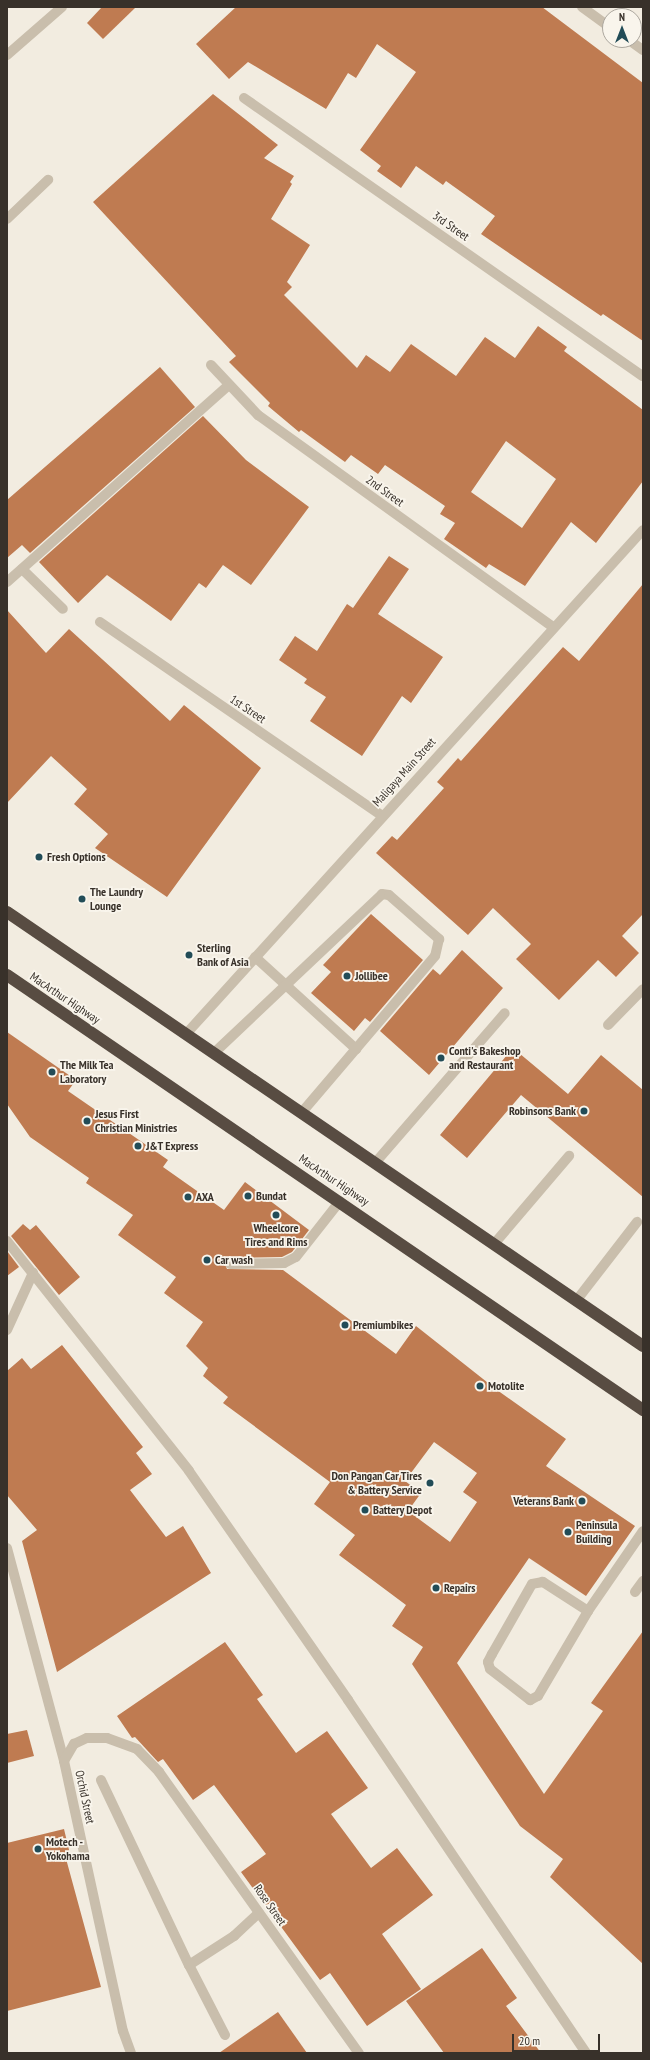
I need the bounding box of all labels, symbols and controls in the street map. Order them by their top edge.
north arrow [602,8,642,48]
text: N [619,10,625,24]
street label: 3rd Street [430,208,472,244]
street label: 2nd Street [363,472,407,510]
street label: 1st Street [227,692,269,726]
street label: Maligaya Main Street [369,735,439,809]
place label: Fresh Options [47,850,106,864]
marker: Fresh Options [34,852,44,862]
place label: The Laundry Lounge [90,885,143,913]
marker: The Laundry Lounge [77,894,87,904]
place label: Sterling Bank of Asia [197,941,249,969]
marker: Sterling Bank of Asia [184,950,194,960]
street label: MacArthur Highway [27,969,103,1027]
place label: Jollibee [355,969,388,983]
marker: Jollibee [342,971,352,981]
place label: Conti's Bakeshop and Restaurant [449,1044,521,1072]
marker: Conti's Bakeshop and Restaurant [436,1053,446,1063]
place label: The Milk Tea Laboratory [60,1058,114,1086]
marker: The Milk Tea Laboratory [47,1067,57,1077]
place label: Robinsons Bank [509,1104,576,1118]
marker: Robinsons Bank [579,1106,589,1116]
place label: Jesus First Christian Ministries [95,1107,177,1135]
marker: Jesus First Christian Ministries [82,1116,92,1126]
place label: J&T Express [146,1139,199,1153]
marker: J&T Express [133,1141,143,1151]
street label: MacArthur Highway [296,1151,372,1209]
place label: Bundat [256,1189,286,1203]
place label: AXA [196,1190,214,1204]
marker: Bundat [243,1191,253,1201]
marker: AXA [183,1192,193,1202]
marker: Wheelcore Tires and Rims [271,1210,281,1220]
place label: Wheelcore Tires and Rims [245,1221,307,1249]
place label: Car wash [215,1253,253,1267]
marker: Car wash [202,1255,212,1265]
place label: Premiumbikes [353,1318,413,1332]
marker: Premiumbikes [340,1320,350,1330]
place label: Motolite [488,1379,524,1393]
marker: Motolite [475,1381,485,1391]
place label: Don Pangan Car Tires & Battery Service [331,1469,422,1497]
marker: Don Pangan Car Tires & Battery Service [425,1478,435,1488]
place label: Veterans Bank [513,1494,574,1508]
marker: Veterans Bank [577,1496,587,1506]
place label: Battery Depot [373,1503,432,1517]
marker: Battery Depot [360,1505,370,1515]
place label: Peninsula Building [576,1518,617,1546]
marker: Peninsula Building [563,1527,573,1537]
place label: Repairs [444,1581,475,1595]
marker: Repairs [431,1583,441,1593]
street label: Orchid Street [72,1769,98,1825]
place label: Motech - Yokohama [46,1835,90,1863]
marker: Motech - Yokohama [33,1844,43,1854]
street label: Rose Street [251,1882,289,1928]
scale bar [514,2026,602,2052]
text: 20 m [519,2033,540,2048]

